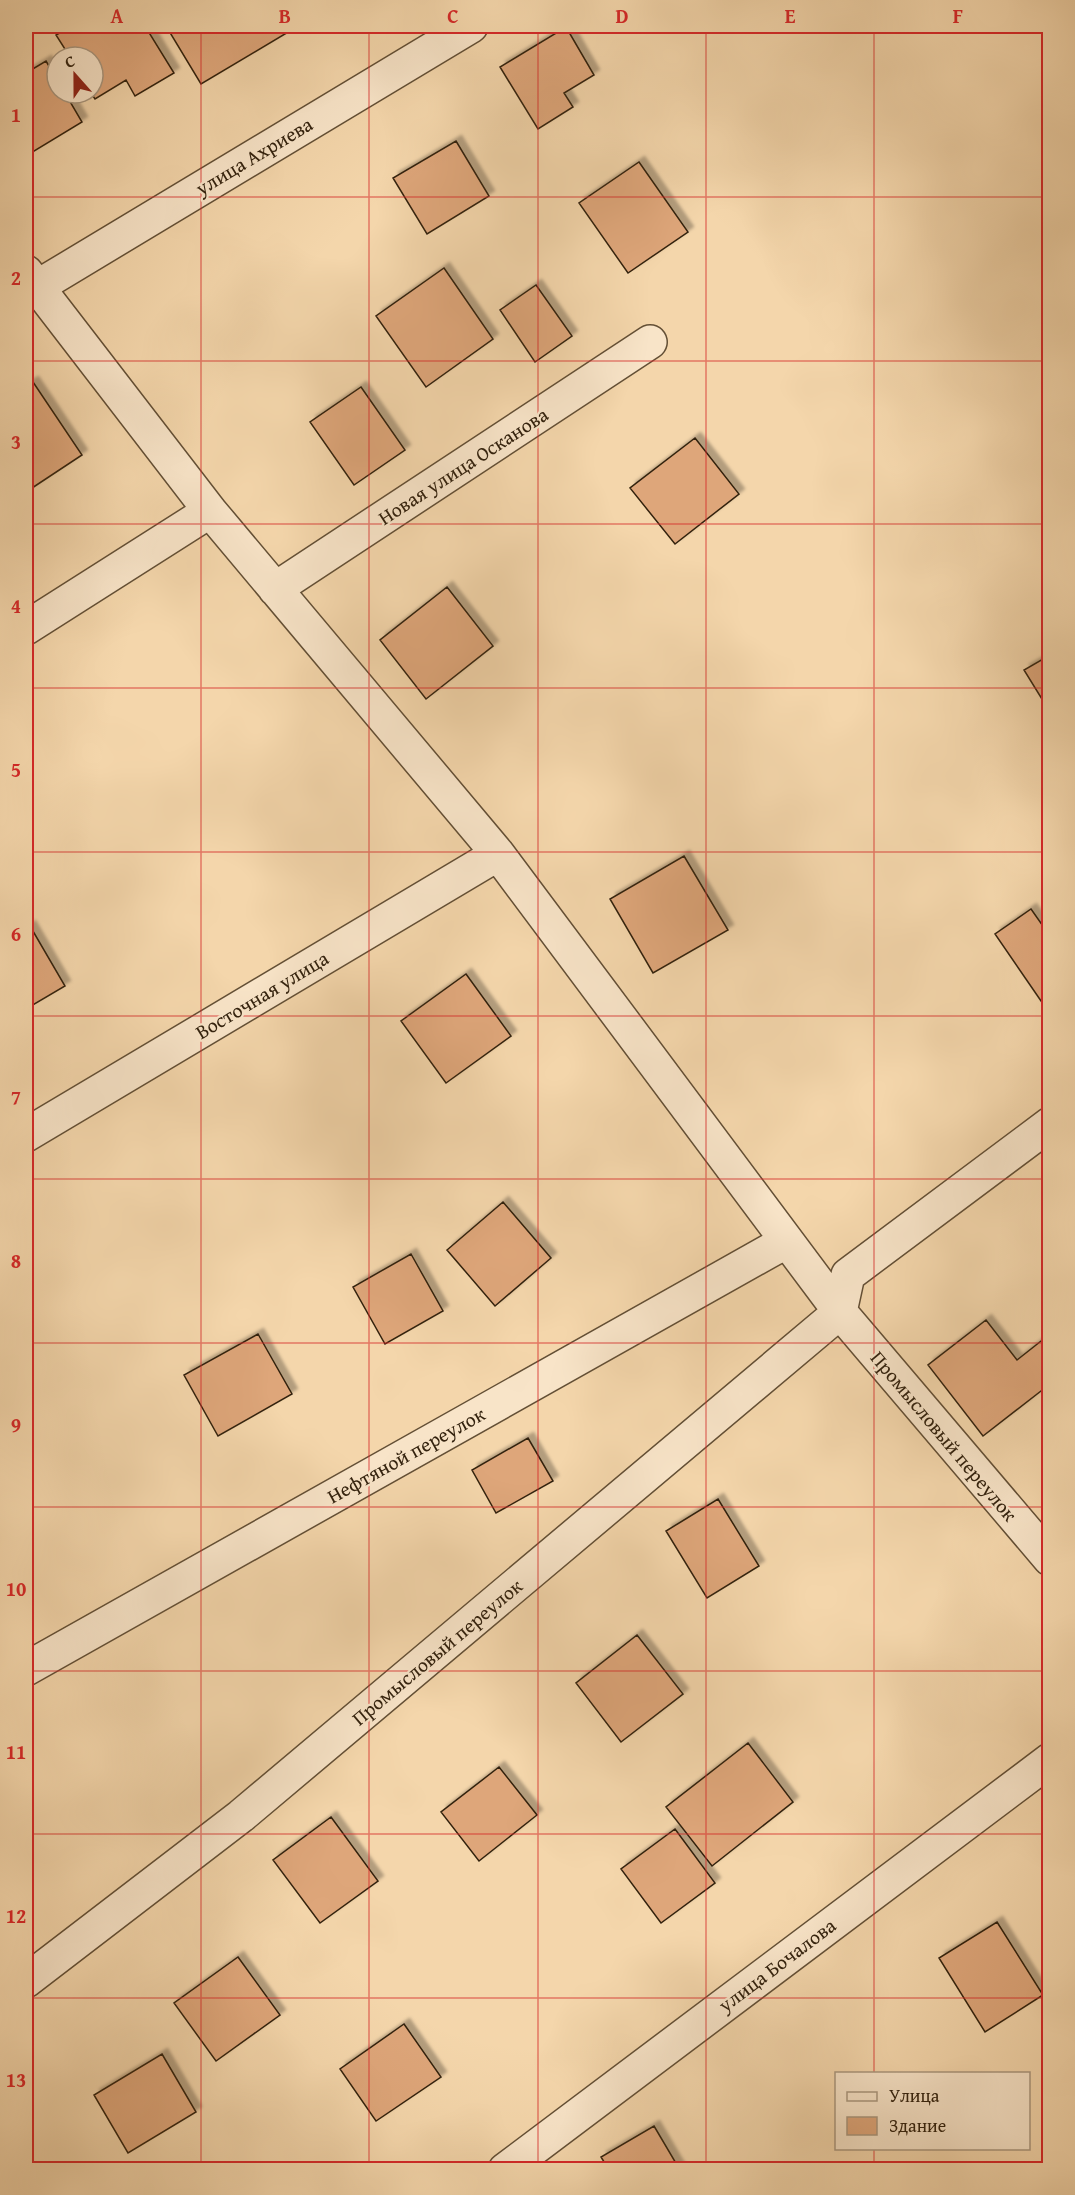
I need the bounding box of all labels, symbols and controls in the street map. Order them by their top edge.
text: A [111,1,124,30]
text: B [279,1,291,30]
text: C [447,1,459,30]
text: D [615,1,629,30]
text: E [785,1,796,30]
text: F [953,1,963,30]
north arrow [45,45,105,105]
text: С [61,48,78,74]
text: 1 [11,100,21,129]
street label: улица Ахриева [189,109,318,203]
text: 2 [11,263,21,292]
street label: Новая улица Осканова [372,399,554,532]
text: 3 [11,427,21,456]
text: 4 [11,591,21,620]
text: 5 [11,755,21,784]
text: 6 [11,919,21,948]
street label: Восточная улица [190,943,334,1046]
text: 7 [11,1082,21,1111]
text: 8 [11,1246,21,1275]
street label: Промысловый переулок [864,1344,1025,1528]
street label: Нефтяной переулок [321,1399,491,1510]
text: 9 [11,1410,21,1439]
street label: Промысловый переулок [345,1571,529,1732]
text: 10 [6,1574,26,1603]
text: 11 [6,1737,26,1766]
text: 12 [6,1901,26,1930]
street label: улица Бочалова [711,1910,842,2019]
text: 13 [6,2065,26,2094]
legend [835,2072,1030,2150]
text: Улица [889,2082,940,2109]
text: Здание [889,2112,946,2139]

